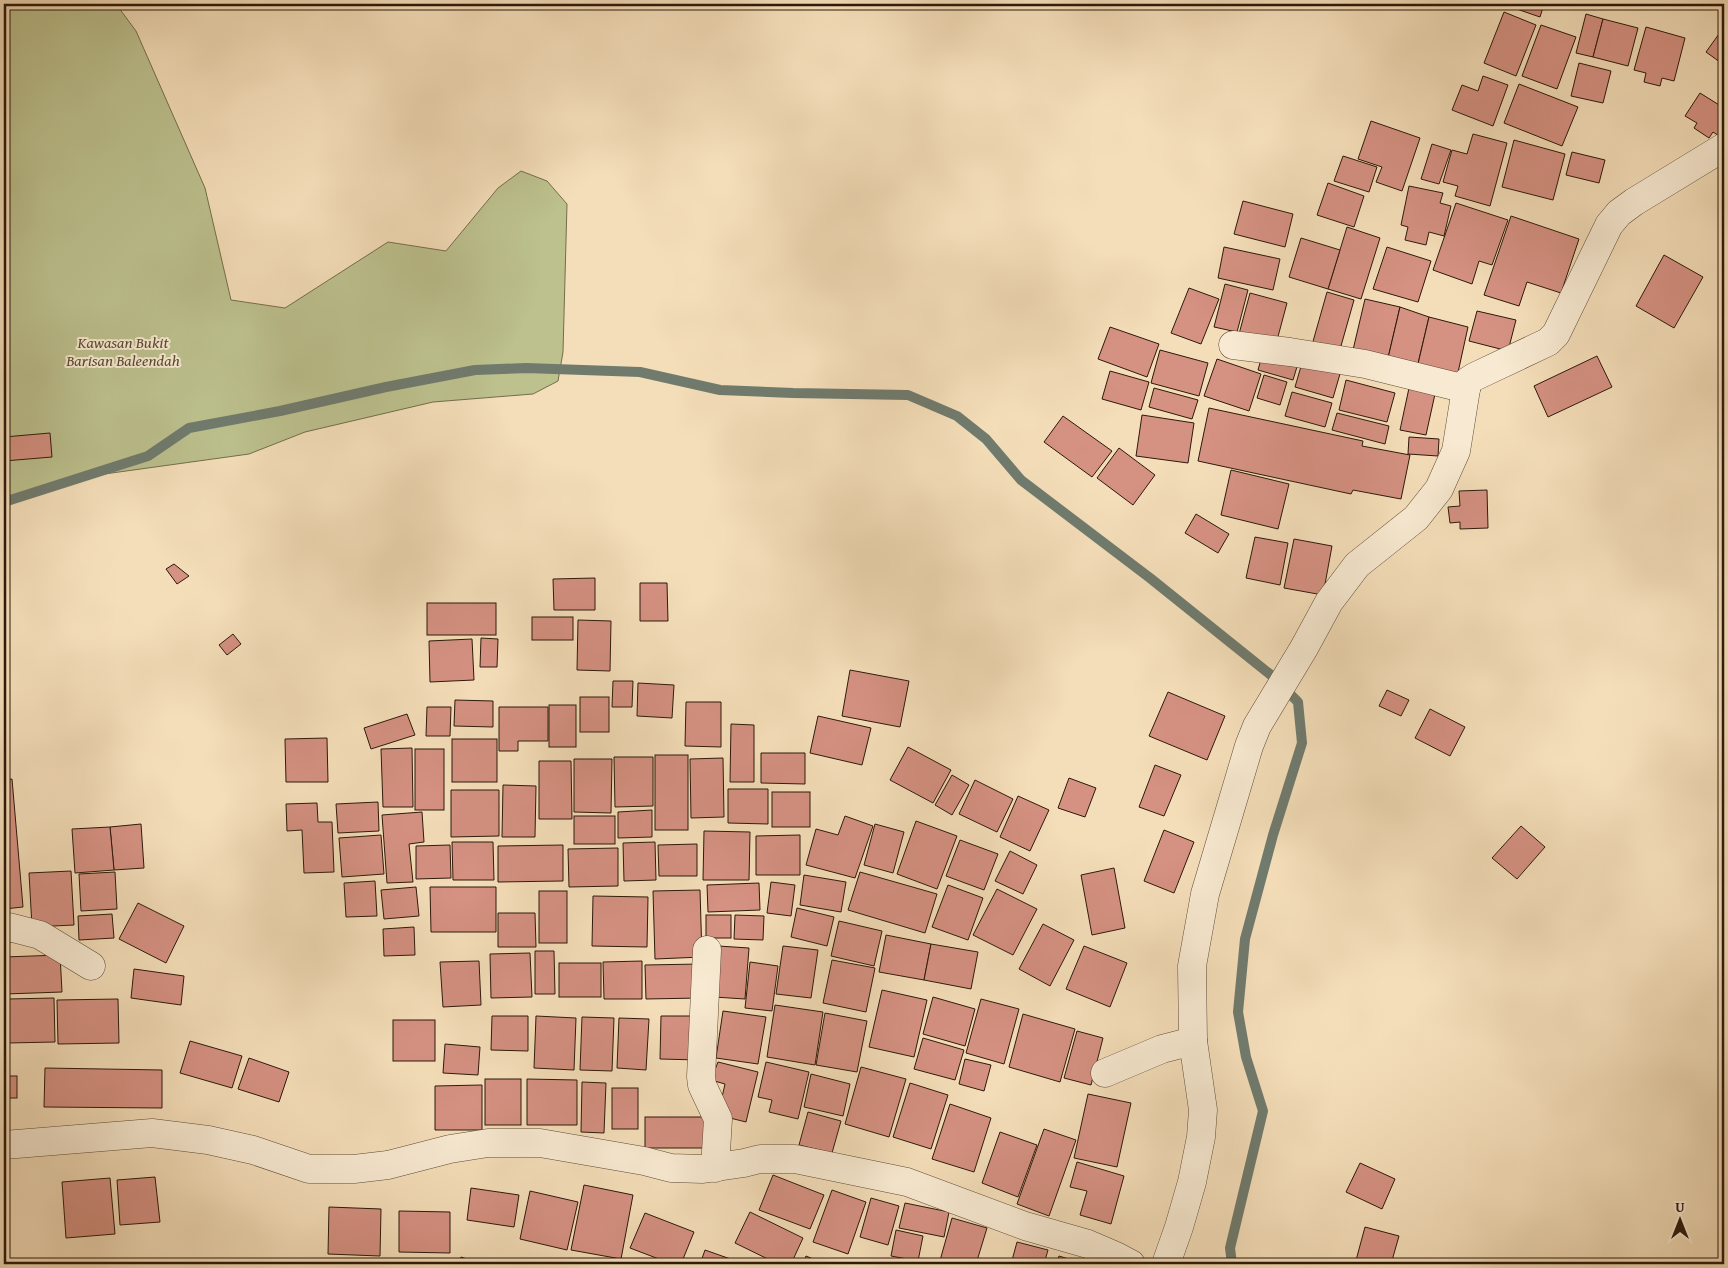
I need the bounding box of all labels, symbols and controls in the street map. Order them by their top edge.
park label: Kawasan Bukit Barisan Baleendah [65,330,180,372]
north arrow [1656,1196,1706,1246]
text: U [1675,1197,1685,1217]

